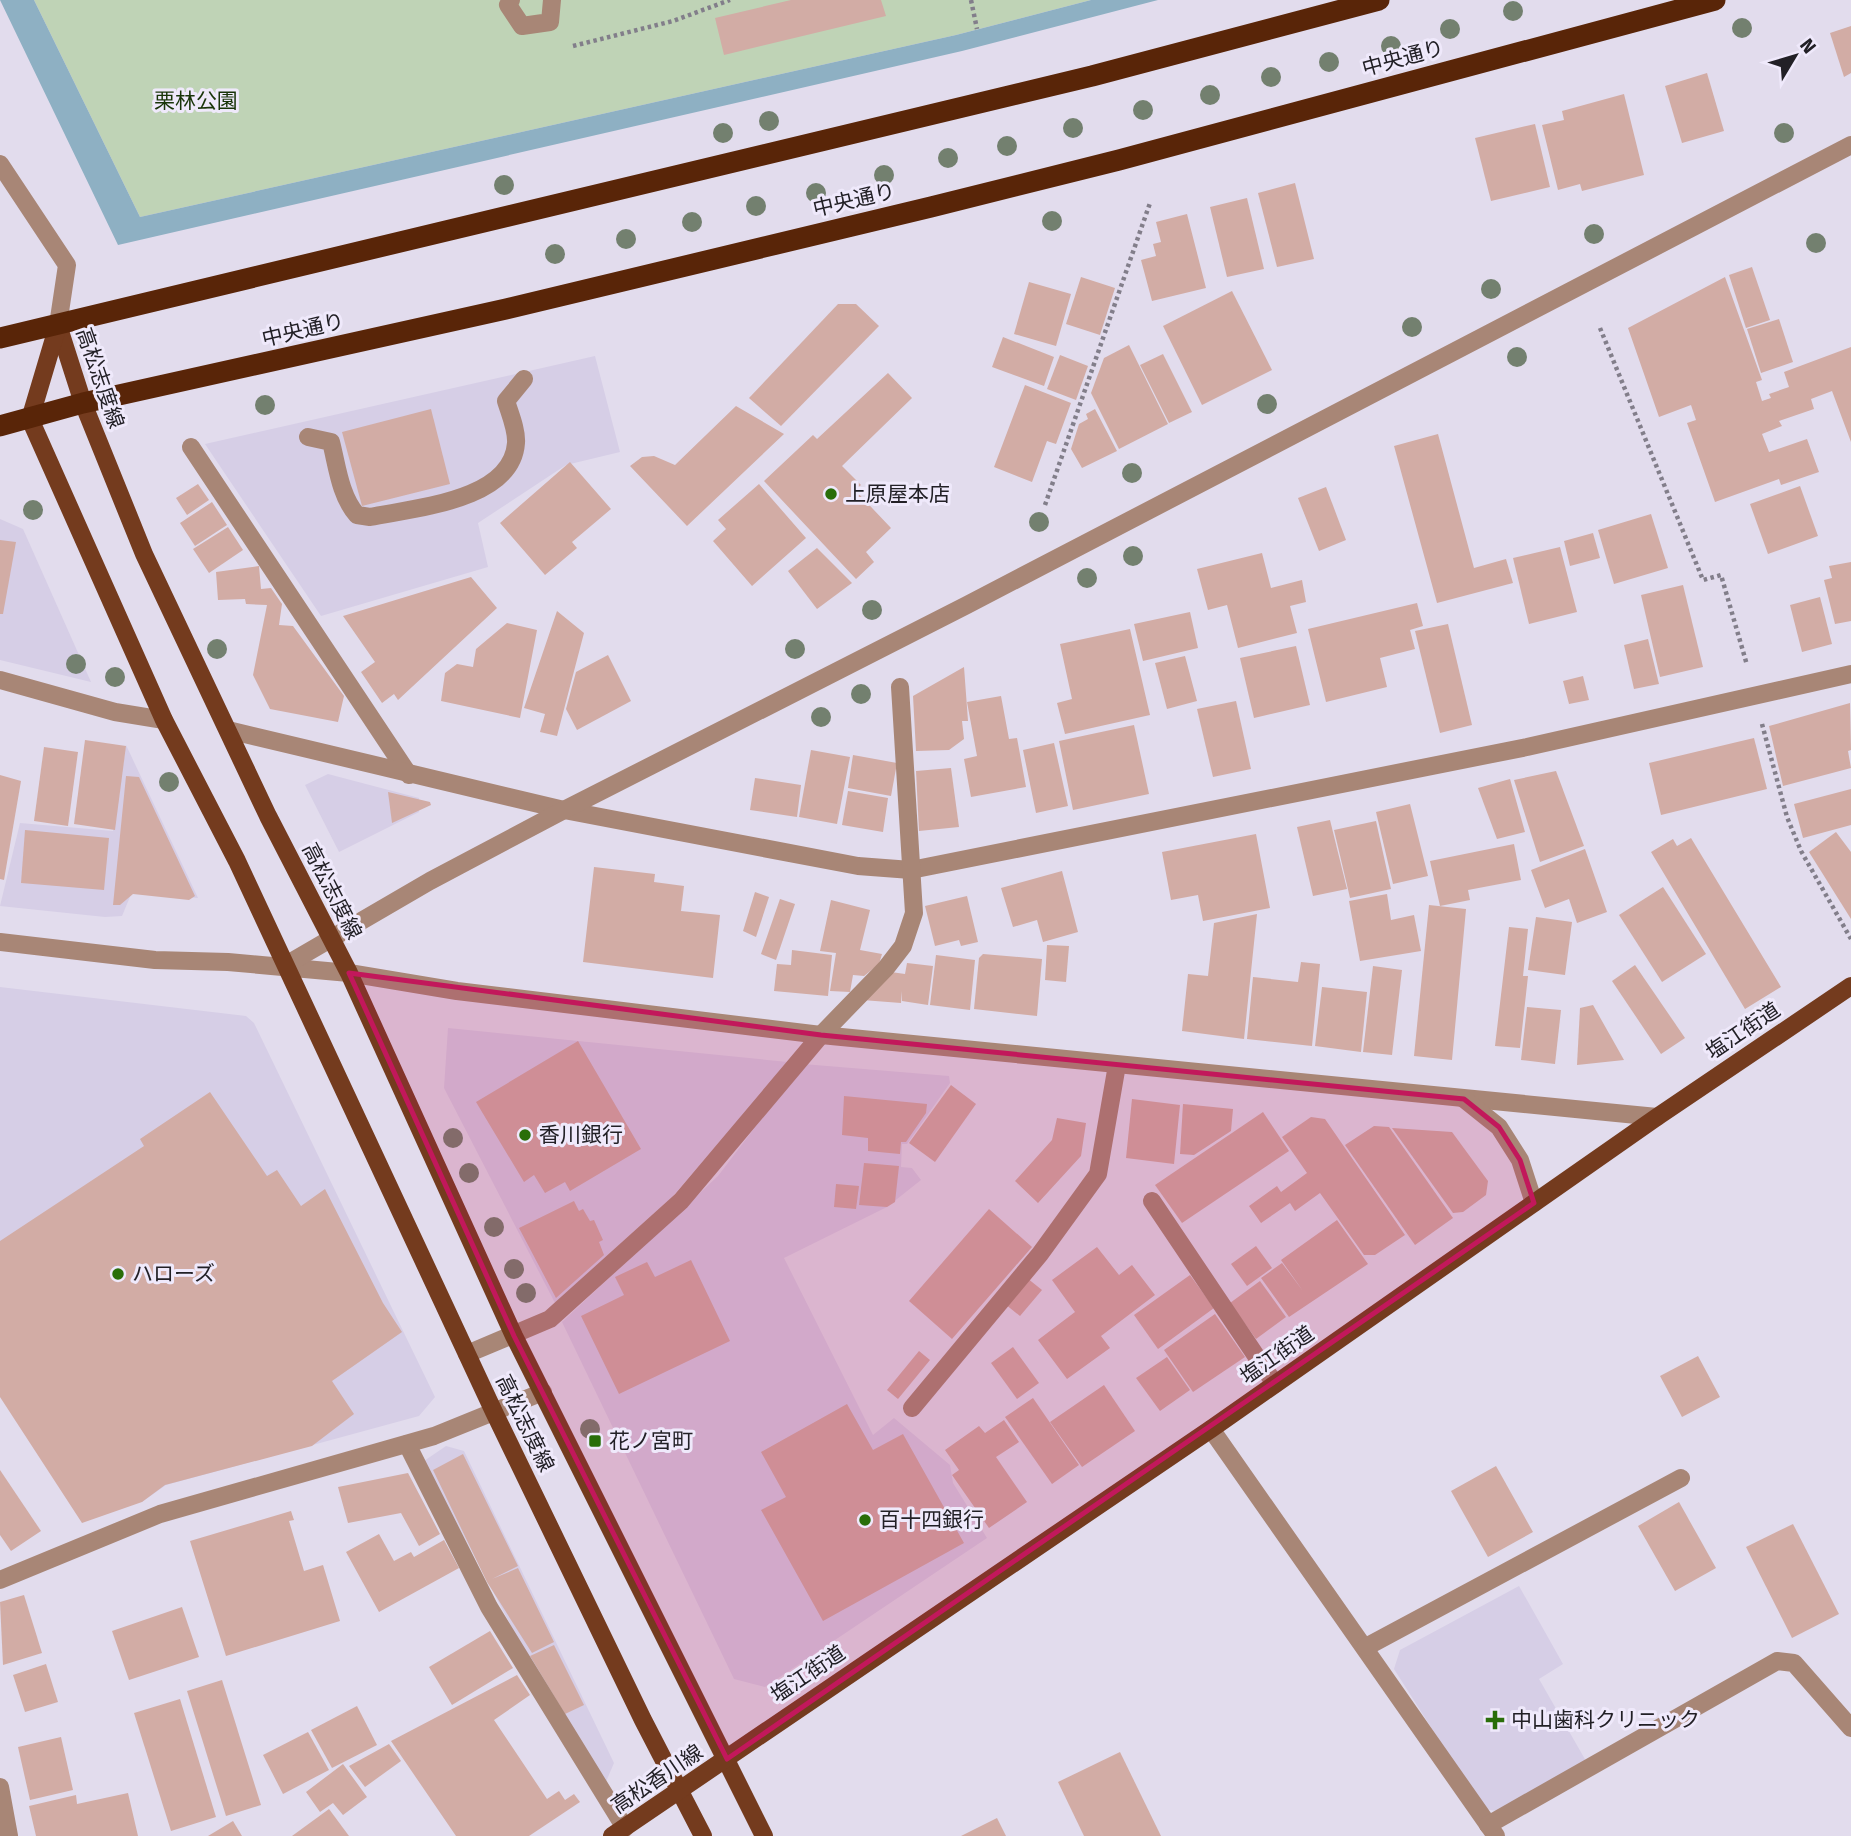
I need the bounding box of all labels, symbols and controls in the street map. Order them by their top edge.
north arrow [1760,21,1830,91]
text: N [1795,34,1821,58]
street label: 中央通り [1359,35,1447,81]
park label: 栗林公園 [154,88,238,114]
street label: 中央通り [810,178,898,222]
street label: 中央通り [259,308,347,352]
street label: 高松志度線 [71,324,129,432]
place label: 上原屋本店 [845,481,950,507]
marker: 上原屋本店 [823,486,839,502]
street label: 高松志度線 [297,838,367,944]
street label: 塩江街道 [1701,997,1785,1065]
place label: 香川銀行 [539,1122,623,1148]
marker: 香川銀行 [517,1127,533,1143]
place label: ハローズ [132,1261,215,1287]
marker: ハローズ [110,1266,126,1282]
street label: 塩江街道 [1235,1320,1319,1390]
street label: 高松志度線 [490,1370,560,1476]
place label: 花ノ宮町 [609,1428,693,1454]
marker: 花ノ宮町 [587,1433,603,1449]
place label: 百十四銀行 [879,1507,984,1533]
marker: 百十四銀行 [857,1512,873,1528]
street label: 塩江街道 [766,1640,850,1708]
place label: 中山歯科クリニック [1511,1707,1700,1733]
marker: 中山歯科クリニック [1485,1710,1505,1730]
street label: 高松香川線 [606,1739,708,1819]

